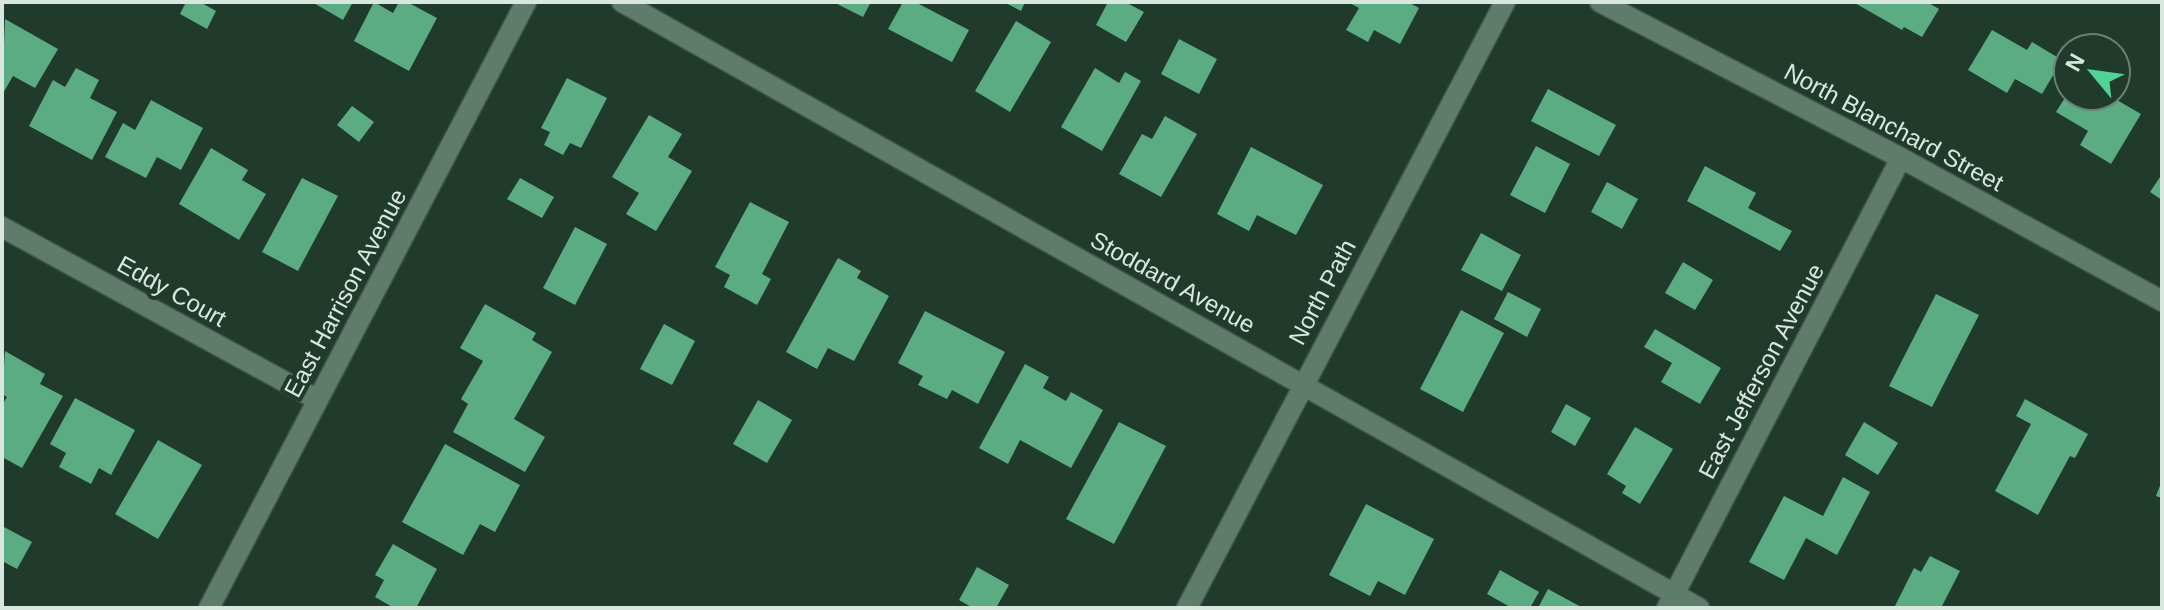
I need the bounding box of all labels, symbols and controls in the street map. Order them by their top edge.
north arrow [2052,32,2132,112]
text: N [2060,50,2090,76]
street label: North Blanchard Street [1780,58,2008,196]
street label: East Harrison Avenue [279,184,411,402]
street label: Stoddard Avenue [1086,226,1260,338]
street label: North Path [1283,235,1361,349]
street label: Eddy Court [113,250,231,332]
street label: East Jefferson Avenue [1693,259,1829,483]

